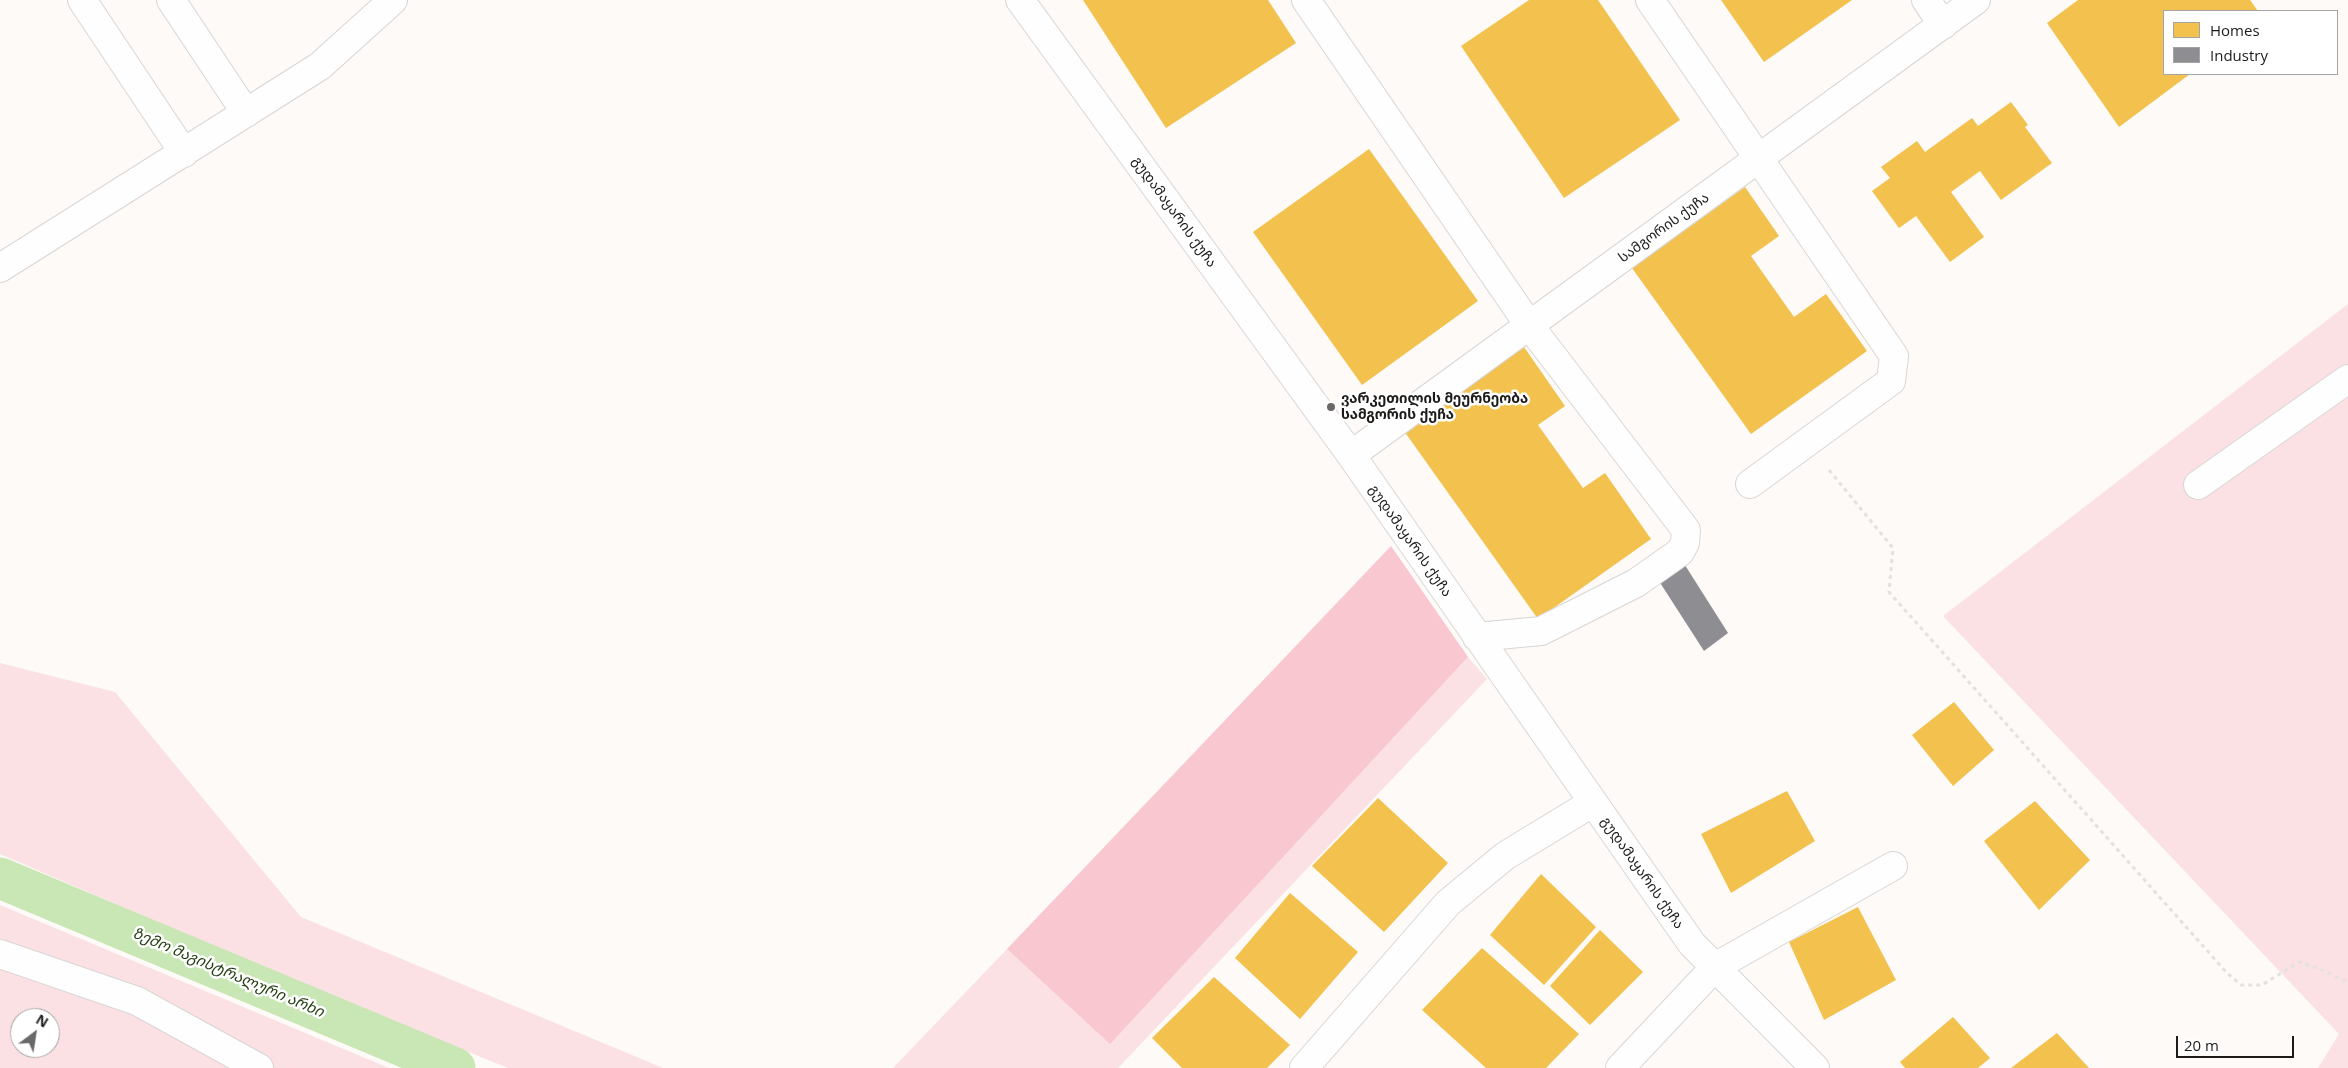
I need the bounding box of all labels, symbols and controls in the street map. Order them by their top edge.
legend [2163,10,2338,75]
text: Homes [2210,20,2260,40]
text: Industry [2210,45,2268,65]
street label: გუდამაყარის ქუჩა [1128,153,1220,271]
street label: სამგორის ქუჩა [1615,190,1713,266]
place label: ვარკეთილის მეურნეობა სამგორის ქუჩა [1341,391,1528,424]
marker: ვარკეთილის მეურნეობა სამგორის ქუჩა [1325,401,1337,413]
street label: გუდამაყარის ქუჩა [1365,482,1455,600]
street label: გუდამაყარის ქუჩა [1597,814,1687,932]
water label: ზემო მაგისტრალური არხი [130,925,326,1021]
north arrow [10,1008,60,1058]
text: N [33,1009,52,1032]
scale bar [2178,1026,2296,1058]
text: 20 m [2184,1035,2219,1055]

